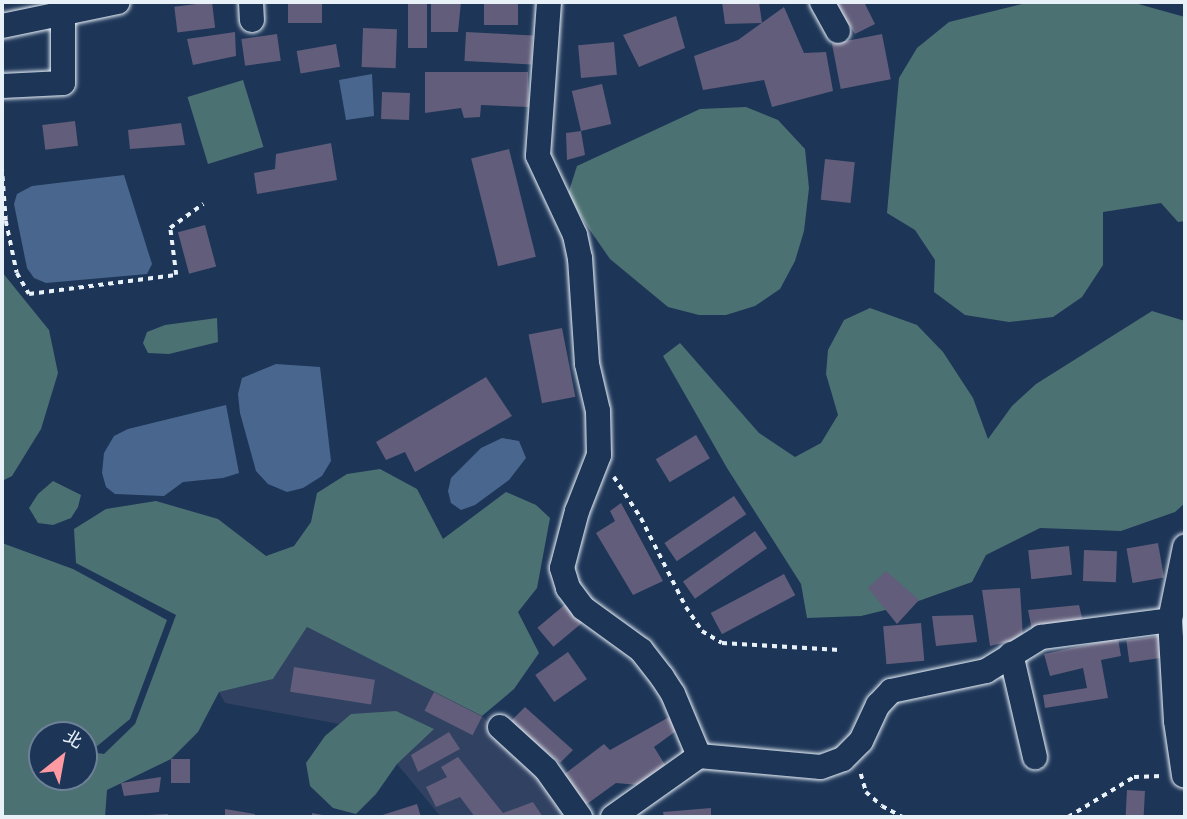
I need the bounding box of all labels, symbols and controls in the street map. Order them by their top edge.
north arrow [28,721,98,791]
text: 北 [59,725,87,754]

